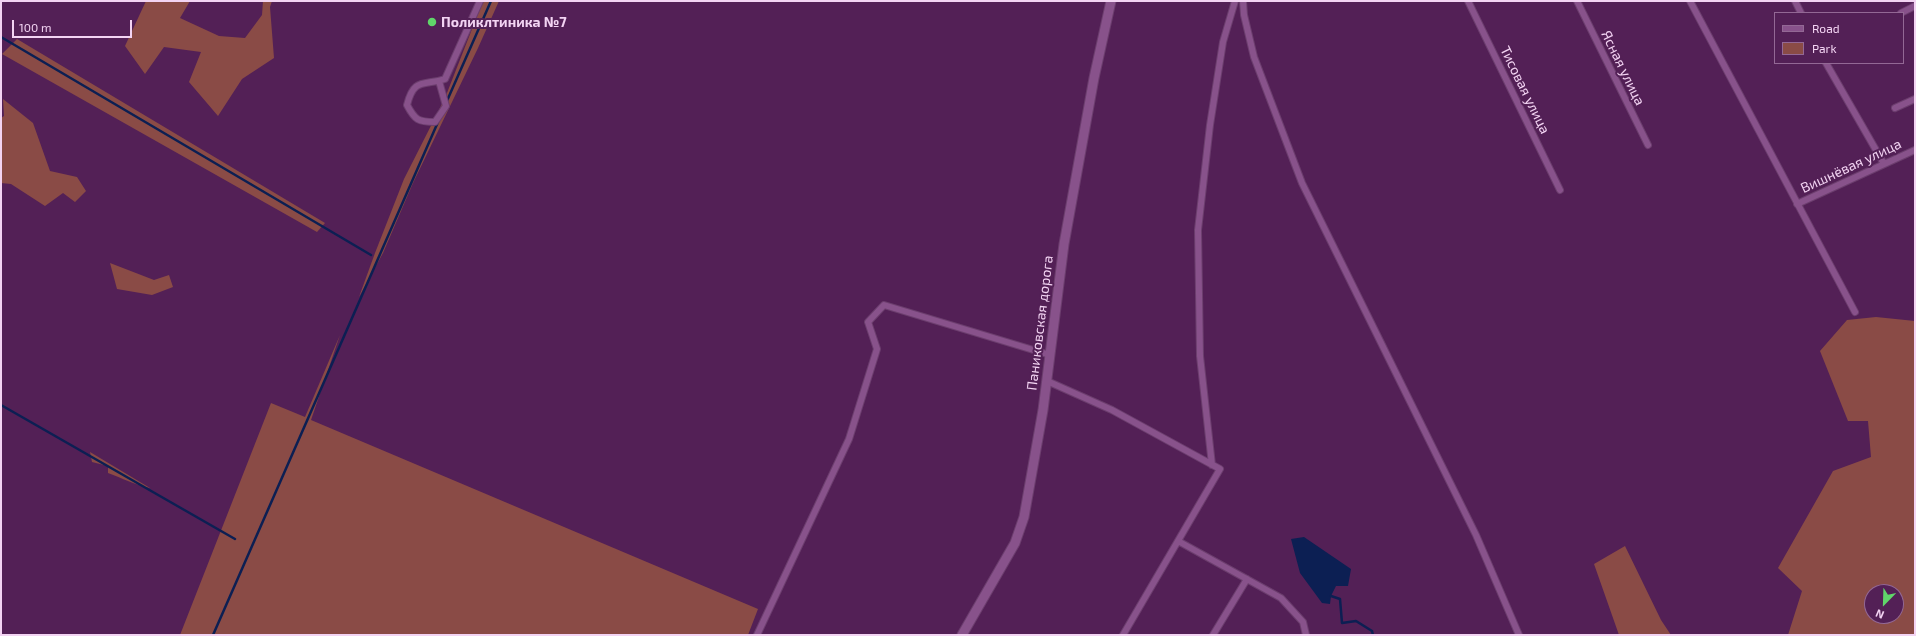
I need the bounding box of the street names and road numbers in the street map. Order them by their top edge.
street label: Ясная улица [1598,28,1648,108]
street label: Тисовая улица [1497,44,1553,136]
street label: Вишнёвая улица [1798,135,1904,197]
street label: Паниковская дорога [1023,254,1057,392]

